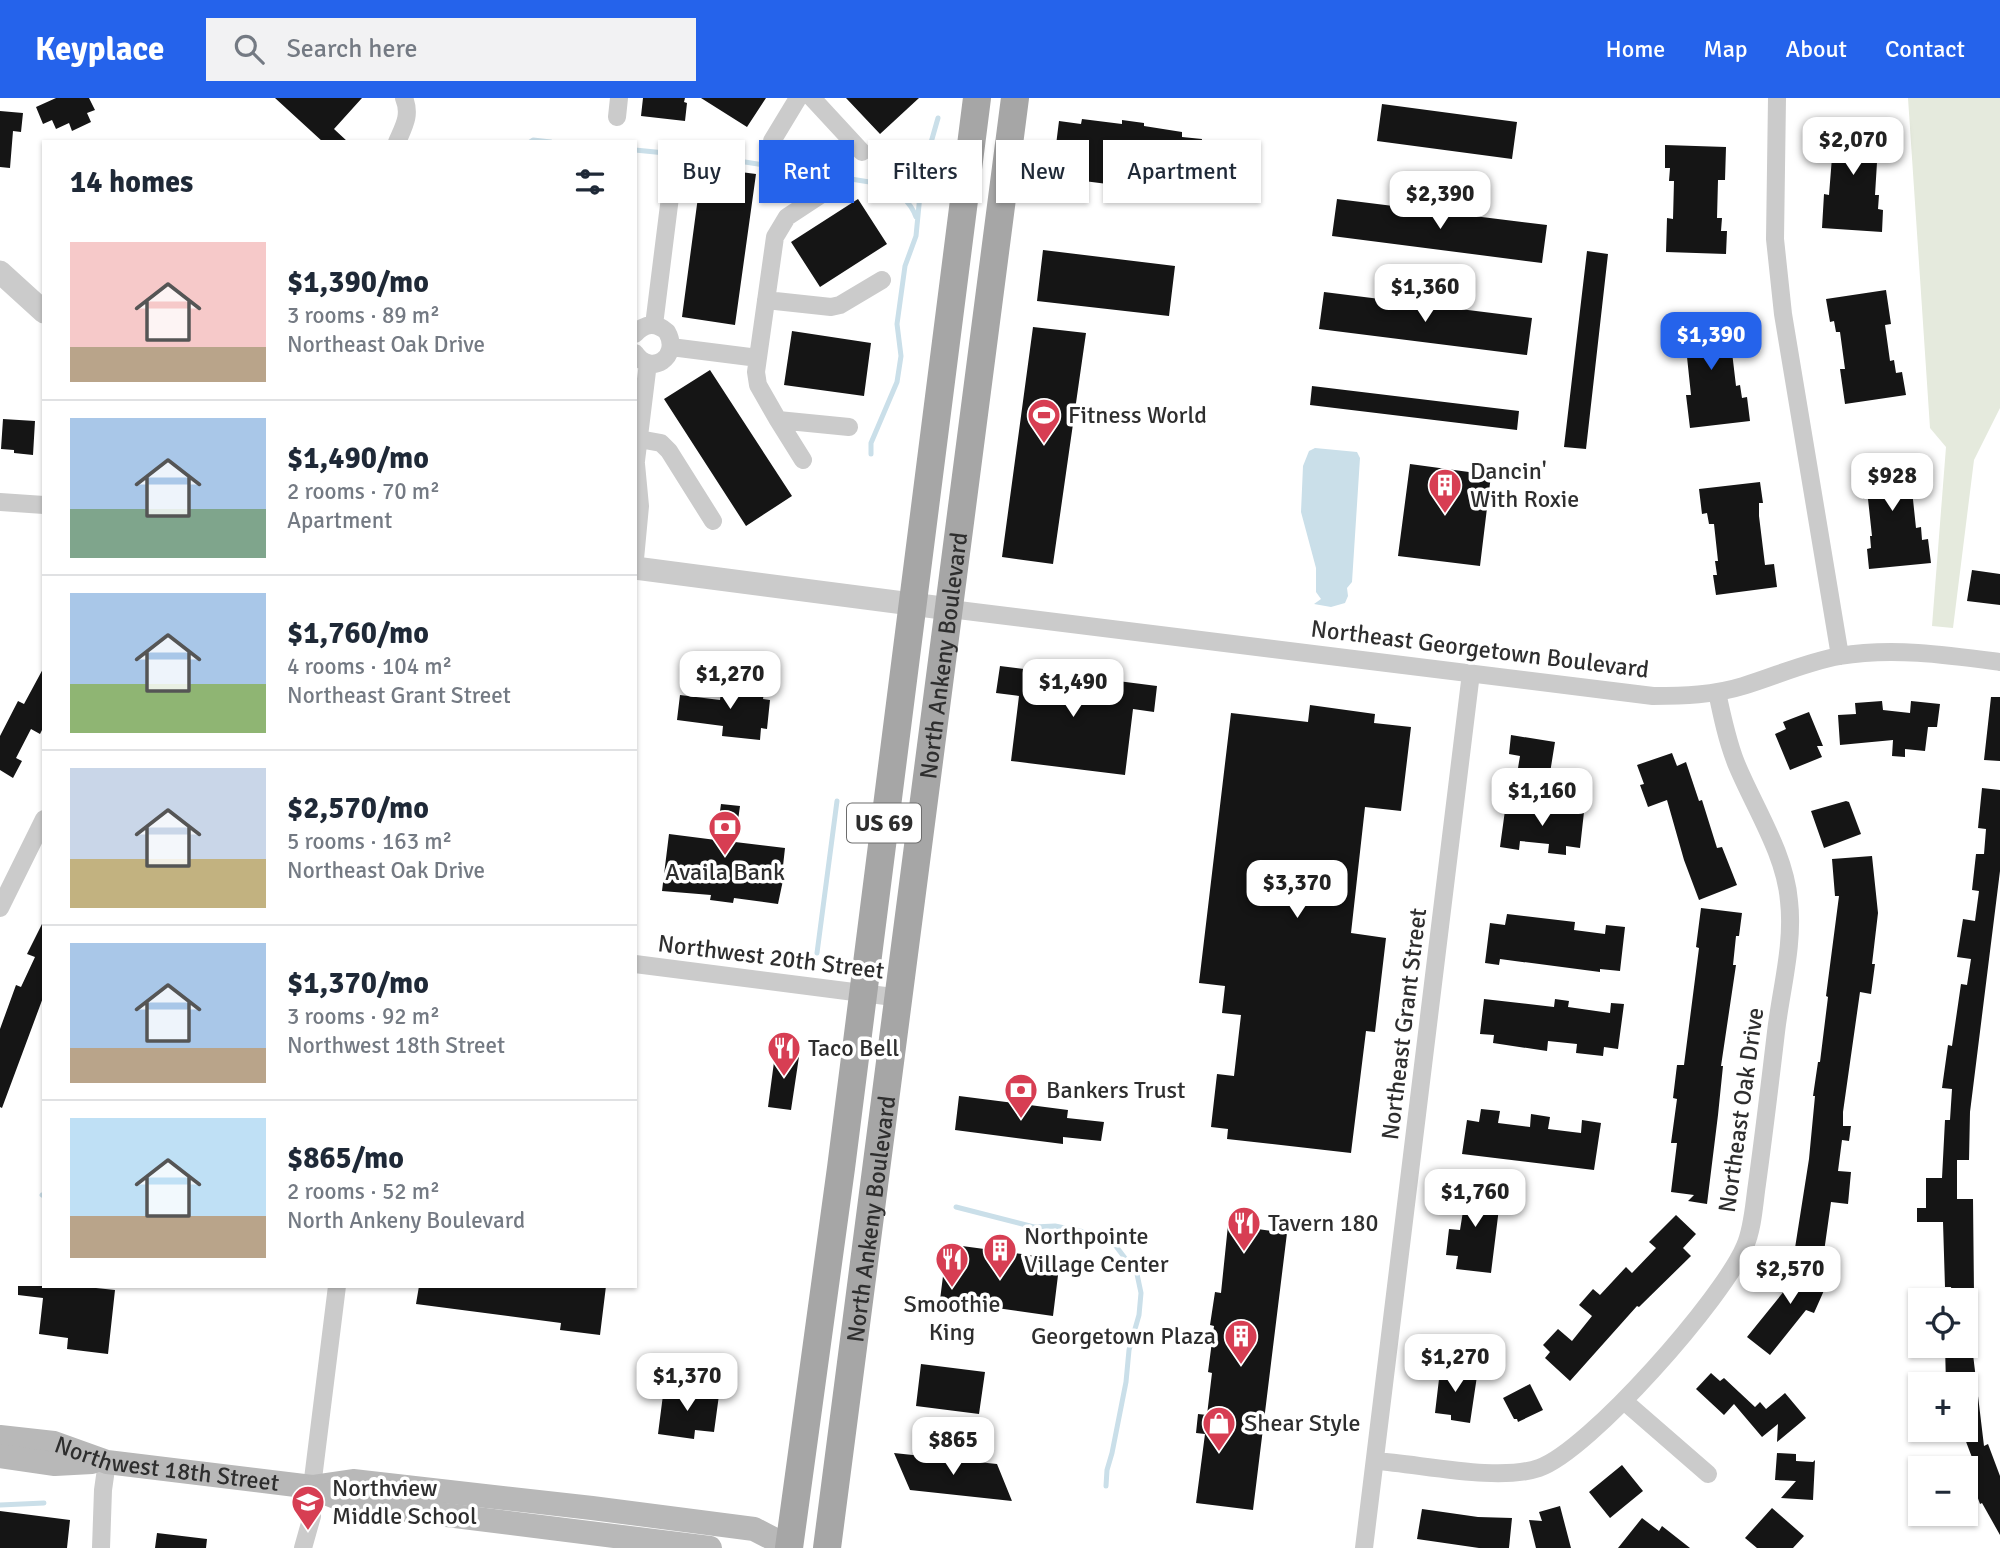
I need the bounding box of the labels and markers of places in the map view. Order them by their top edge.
pin: $2,070 [1796,118,1910,177]
pin: $2,390 [1383,172,1497,231]
pin: $1,360 [1368,264,1482,324]
pin: $1,390 [1654,313,1768,372]
sports icon: Fitness World [1025,396,1063,445]
place label: Fitness World [1068,400,1207,430]
pin: $928 [1851,454,1933,513]
place label: Dancin' With Roxie [1470,456,1579,514]
building icon: Dancin' With Roxie [1426,466,1464,515]
pin: $1,270 [673,652,787,711]
pin: $1,490 [1016,660,1130,719]
pin: $1,160 [1485,768,1599,828]
bank icon: Availa Bank [706,808,744,857]
place label: Availa Bank [665,857,785,887]
pin: $3,370 [1240,860,1354,920]
restaurant icon: Taco Bell [765,1029,803,1078]
place label: Taco Bell [808,1033,899,1063]
bank icon: Bankers Trust [1002,1071,1040,1120]
place label: Bankers Trust [1046,1075,1185,1105]
pin: $1,760 [1418,1170,1532,1229]
restaurant icon: Tavern 180 [1225,1204,1263,1253]
place label: Tavern 180 [1268,1208,1379,1238]
place label: Northpointe Village Center [1024,1221,1169,1279]
building icon: Northpointe Village Center [981,1231,1019,1280]
restaurant icon: Smoothie King [933,1240,971,1289]
pin: $2,570 [1733,1246,1847,1306]
place label: Smoothie King [903,1289,1001,1347]
building icon: Georgetown Plaza [1222,1317,1260,1366]
place label: Georgetown Plaza [1031,1321,1216,1351]
pin: $1,270 [1398,1334,1512,1394]
pin: $1,370 [630,1354,744,1413]
shop icon: Shear Style [1200,1404,1238,1453]
place label: Shear Style [1244,1408,1361,1438]
pin: $865 [912,1418,994,1477]
place label: Northview Middle School [332,1473,477,1531]
school or university icon: Northview Middle School [289,1483,327,1532]

